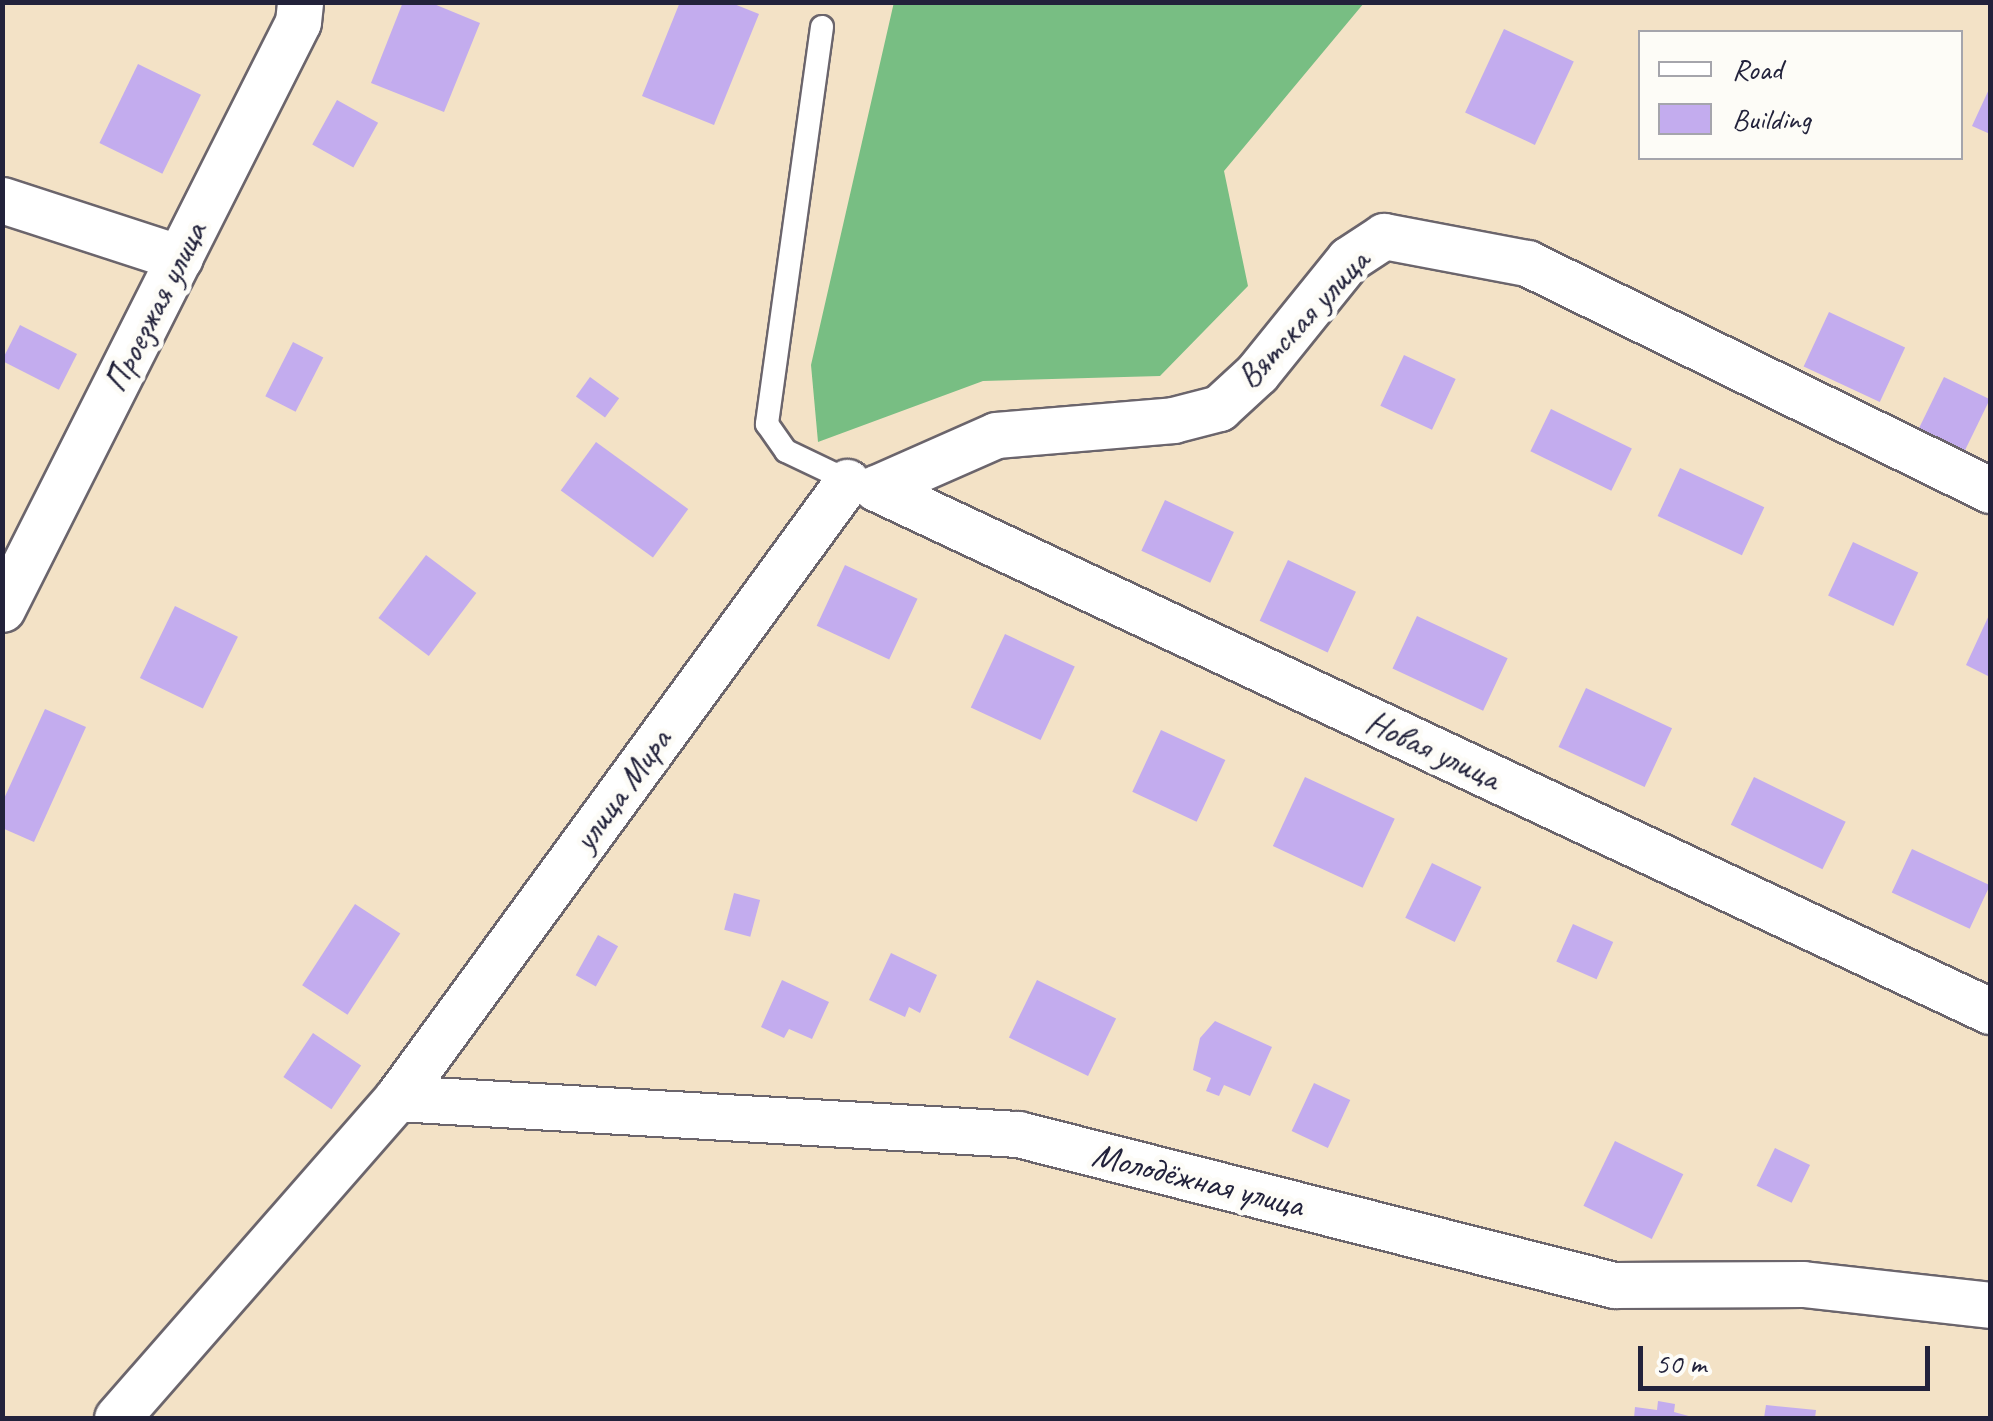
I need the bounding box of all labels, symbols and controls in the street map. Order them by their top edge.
legend [1638,30,1963,160]
text: Road [1732,50,1782,88]
text: Building [1732,100,1811,138]
street label: Проезжая улица [94,214,216,400]
street label: Вятская улица [1228,241,1378,397]
street label: Новая улица [1359,700,1507,800]
street label: улица Мира [564,721,680,859]
street label: Молодёжная улица [1087,1133,1309,1227]
scale bar [1643,1326,1936,1388]
text: 50 m [1655,1344,1706,1382]

